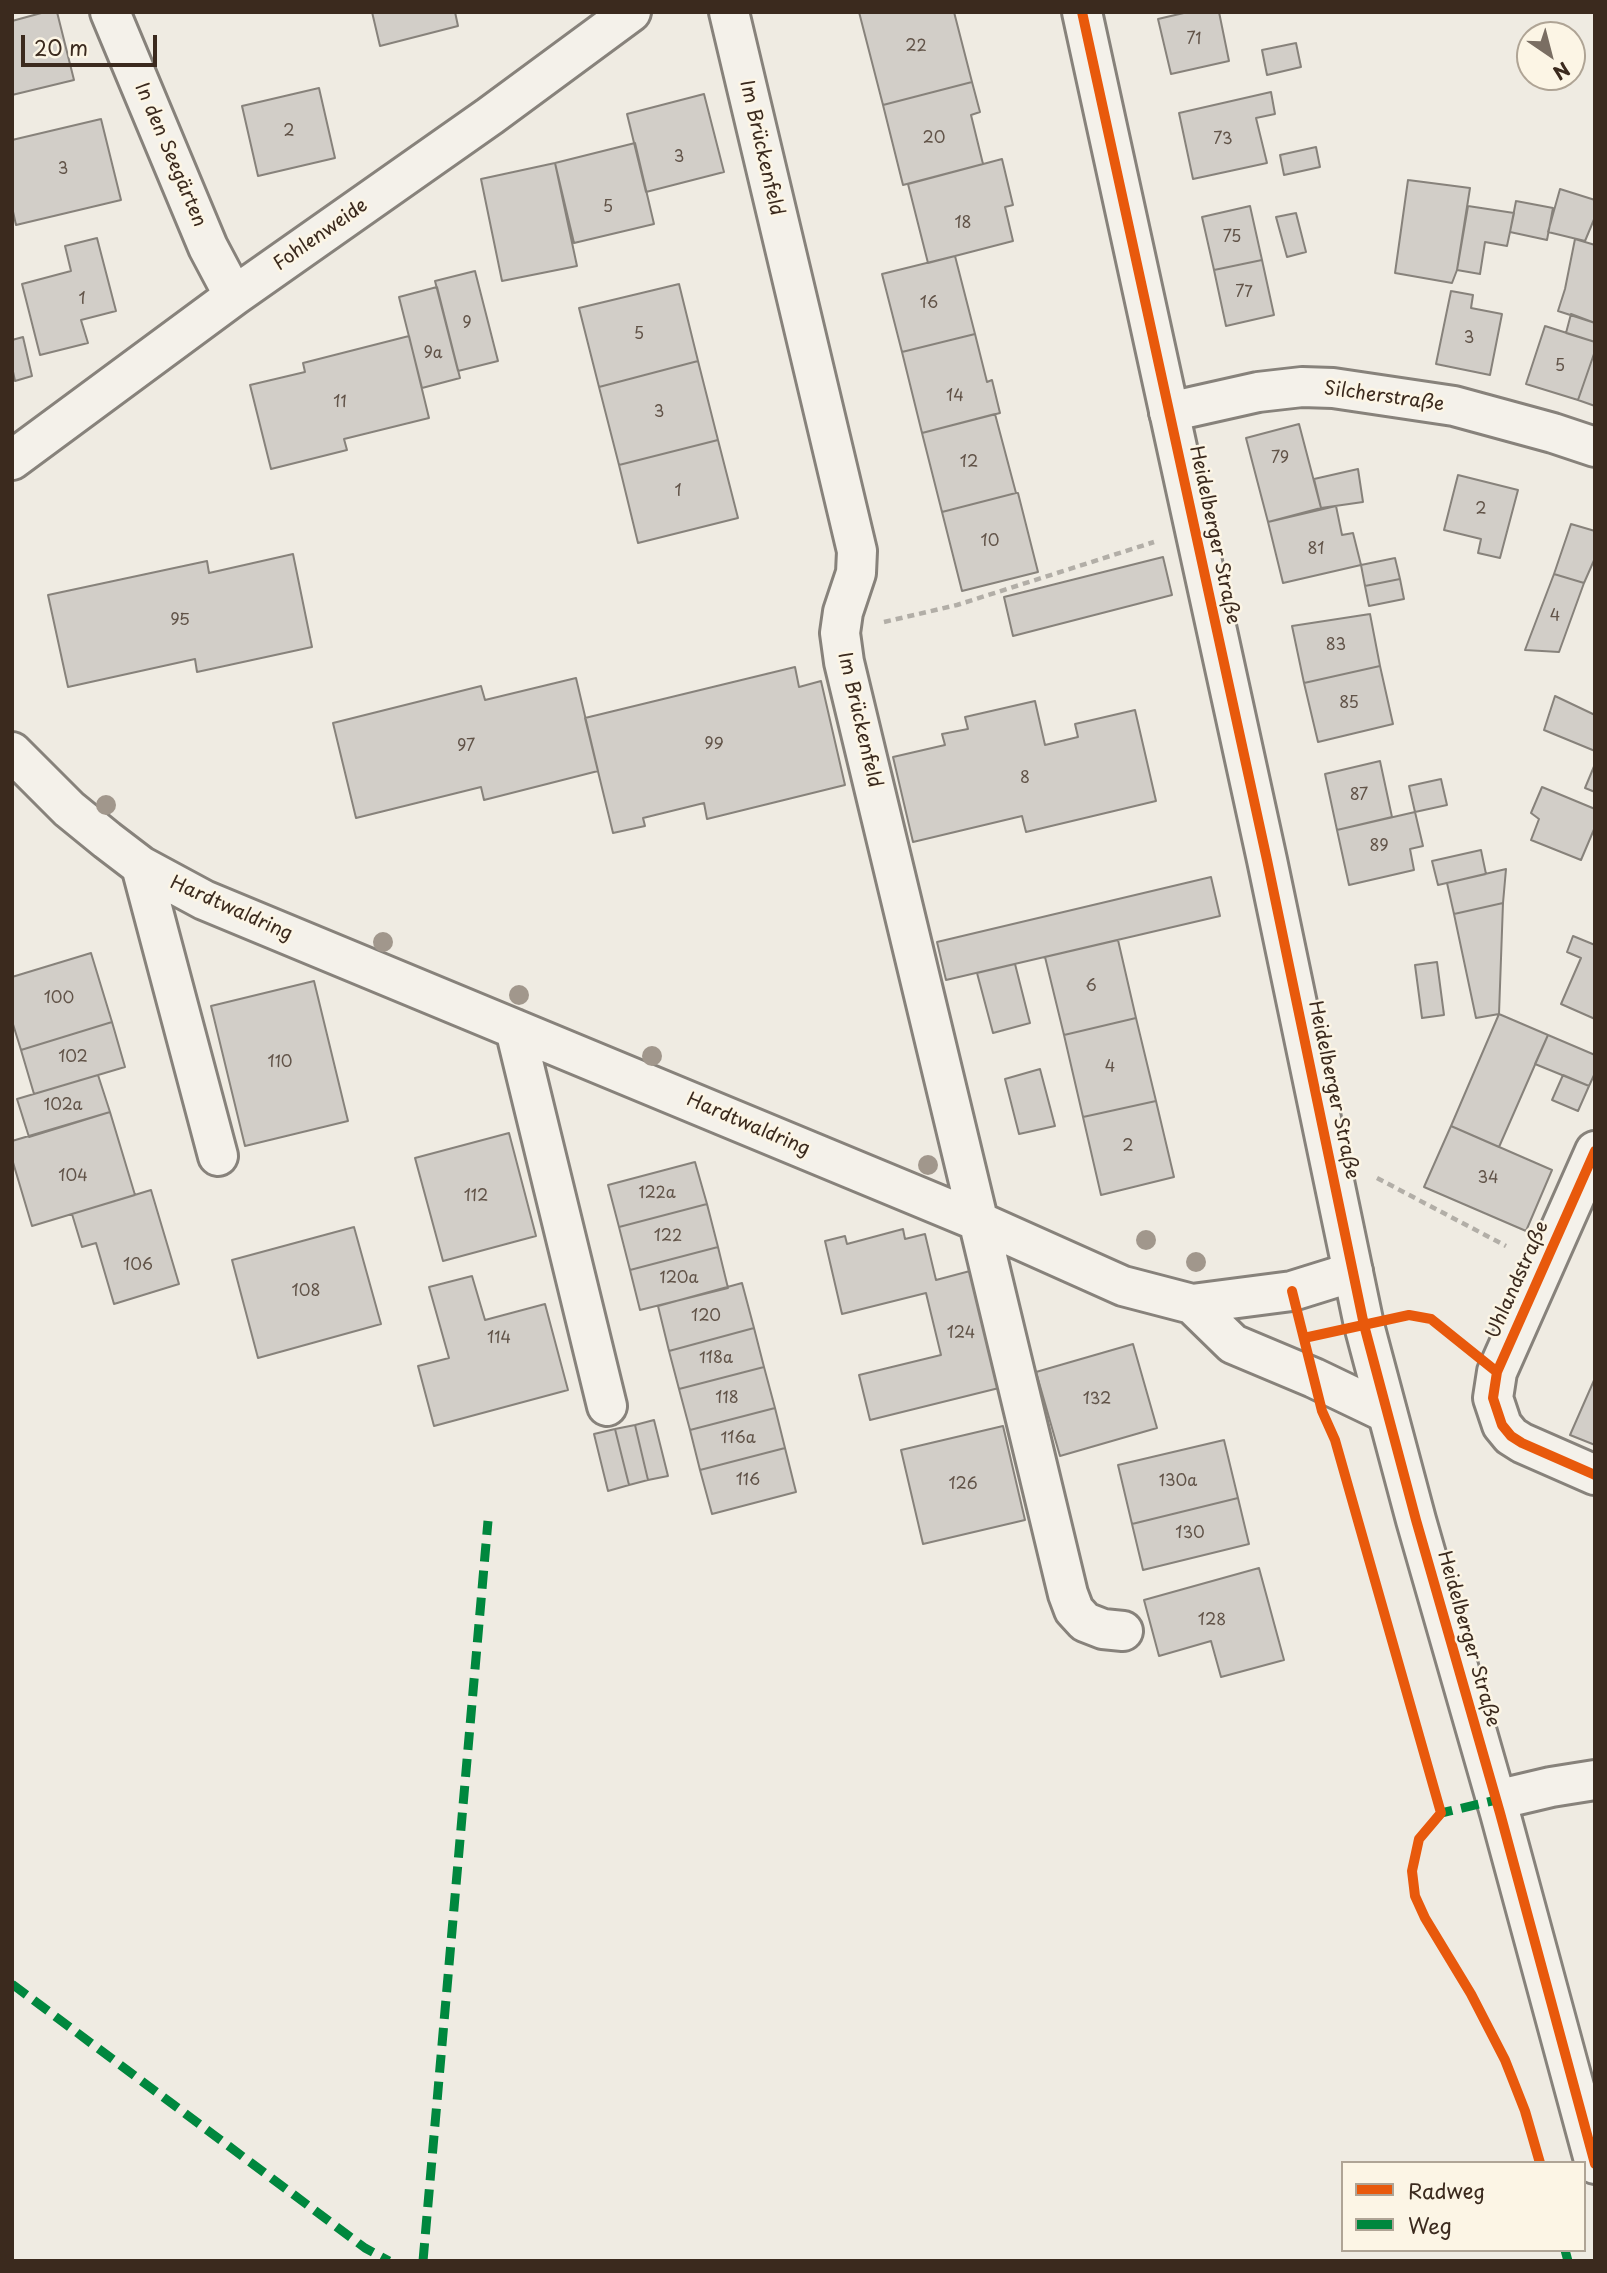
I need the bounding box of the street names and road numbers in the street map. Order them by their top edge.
street label: Im Brückenfeld [734,78,788,218]
street label: In den Seegärten [129,80,211,230]
street label: Fohlenweide [270,194,372,276]
street label: Silcherstraße [1322,377,1446,417]
street label: Heidelberger Straße [1184,444,1244,626]
street label: Im Brückenfeld [832,650,886,790]
street label: Hardtwaldring [166,872,296,946]
street label: Heidelberger Straße [1303,999,1363,1181]
street label: Hardtwaldring [683,1089,813,1161]
street label: Uhlandstraße [1482,1218,1554,1342]
street label: Heidelberger Straße [1432,1548,1504,1730]

